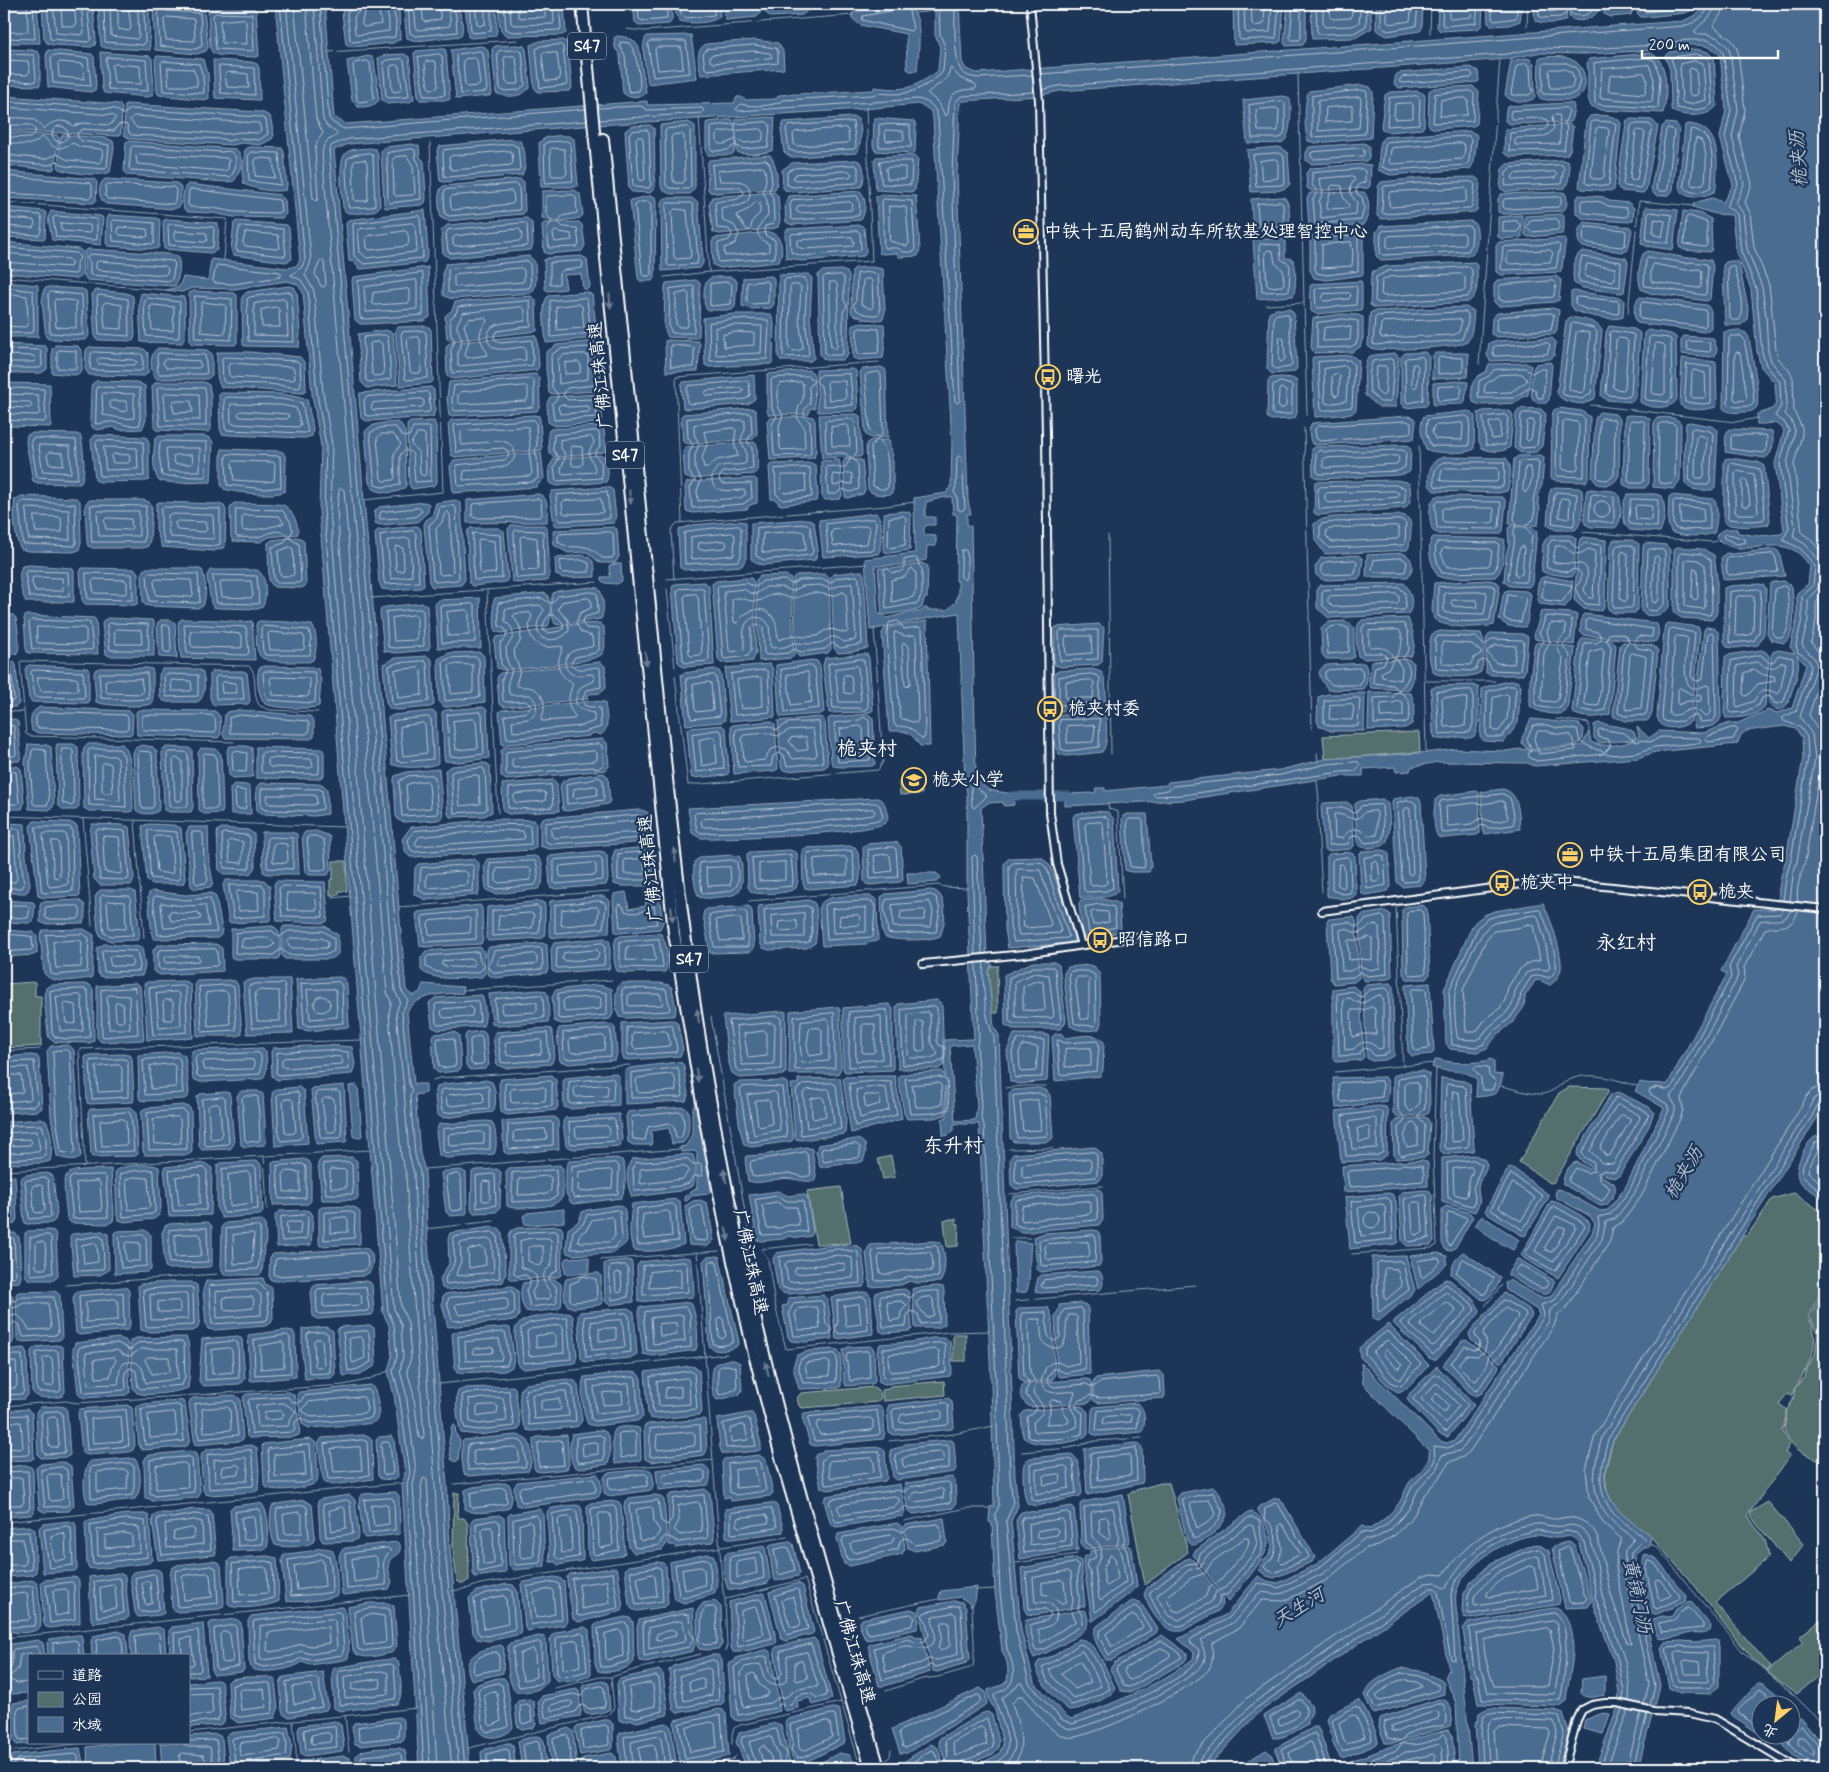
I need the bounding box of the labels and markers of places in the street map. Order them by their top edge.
office icon: 中铁十五局鹤州动车所软基处理智控中心 [1013,219,1039,245]
place label: 中铁十五局鹤州动车所软基处理智控中心 [1044,220,1368,244]
bus stop icon: 曙光 [1035,364,1061,390]
place label: 曙光 [1066,365,1102,389]
bus stop icon: 桅夹村委 [1037,696,1063,722]
place label: 桅夹村委 [1068,697,1140,721]
school or university icon: 桅夹小学 [901,767,927,793]
place label: 桅夹小学 [932,768,1004,792]
office icon: 中铁十五局集团有限公司 [1557,842,1583,868]
place label: 中铁十五局集团有限公司 [1588,843,1786,867]
bus stop icon: 桅夹中 [1489,870,1515,896]
place label: 桅夹中 [1520,871,1574,895]
bus stop icon: 桅夹 [1687,879,1713,905]
place label: 桅夹 [1718,880,1754,904]
bus stop icon: 昭信路口 [1087,927,1113,953]
place label: 昭信路口 [1118,928,1190,952]

